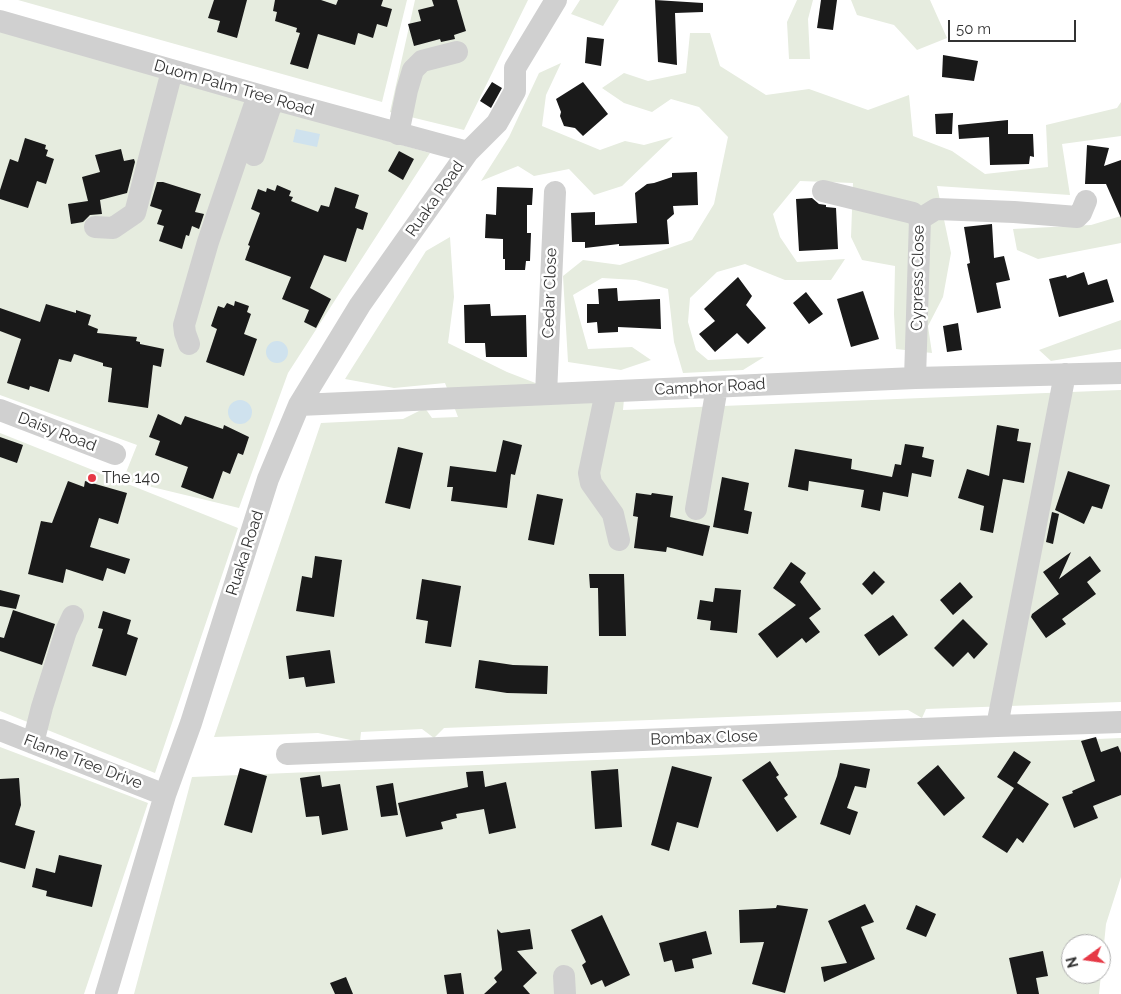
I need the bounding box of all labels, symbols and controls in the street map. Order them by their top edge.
scale bar [951,10,1078,42]
text: 50 m [956,20,991,38]
street label: Duom Palm Tree Road [152,56,316,120]
street label: Ruaka Road [402,157,468,241]
street label: Cypress Close [907,225,929,331]
street label: Cedar Close [539,247,561,339]
street label: Camphor Road [654,375,766,399]
street label: Daisy Road [15,408,99,456]
place label: The 140 [102,468,160,488]
marker: The 140 [86,472,98,484]
street label: Ruaka Road [222,508,268,598]
street label: Bombax Close [650,727,758,749]
street label: Flame Tree Drive [21,731,145,793]
north arrow [1061,934,1111,984]
text: N [1063,955,1081,970]

